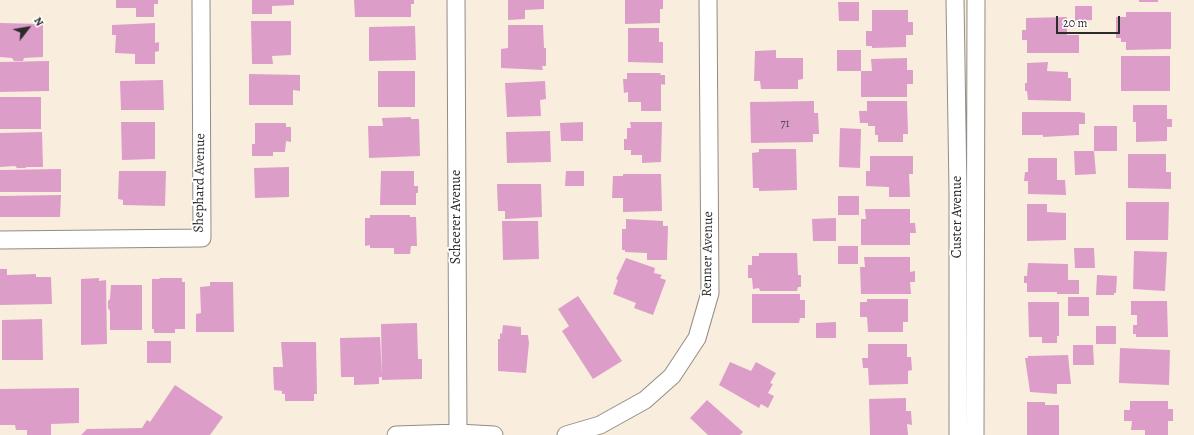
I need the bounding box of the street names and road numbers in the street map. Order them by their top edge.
street label: Shephard Avenue [191,133,209,233]
street label: Scheerer Avenue [449,170,465,264]
street label: Custer Avenue [950,176,966,258]
street label: Renner Avenue [699,211,717,297]

